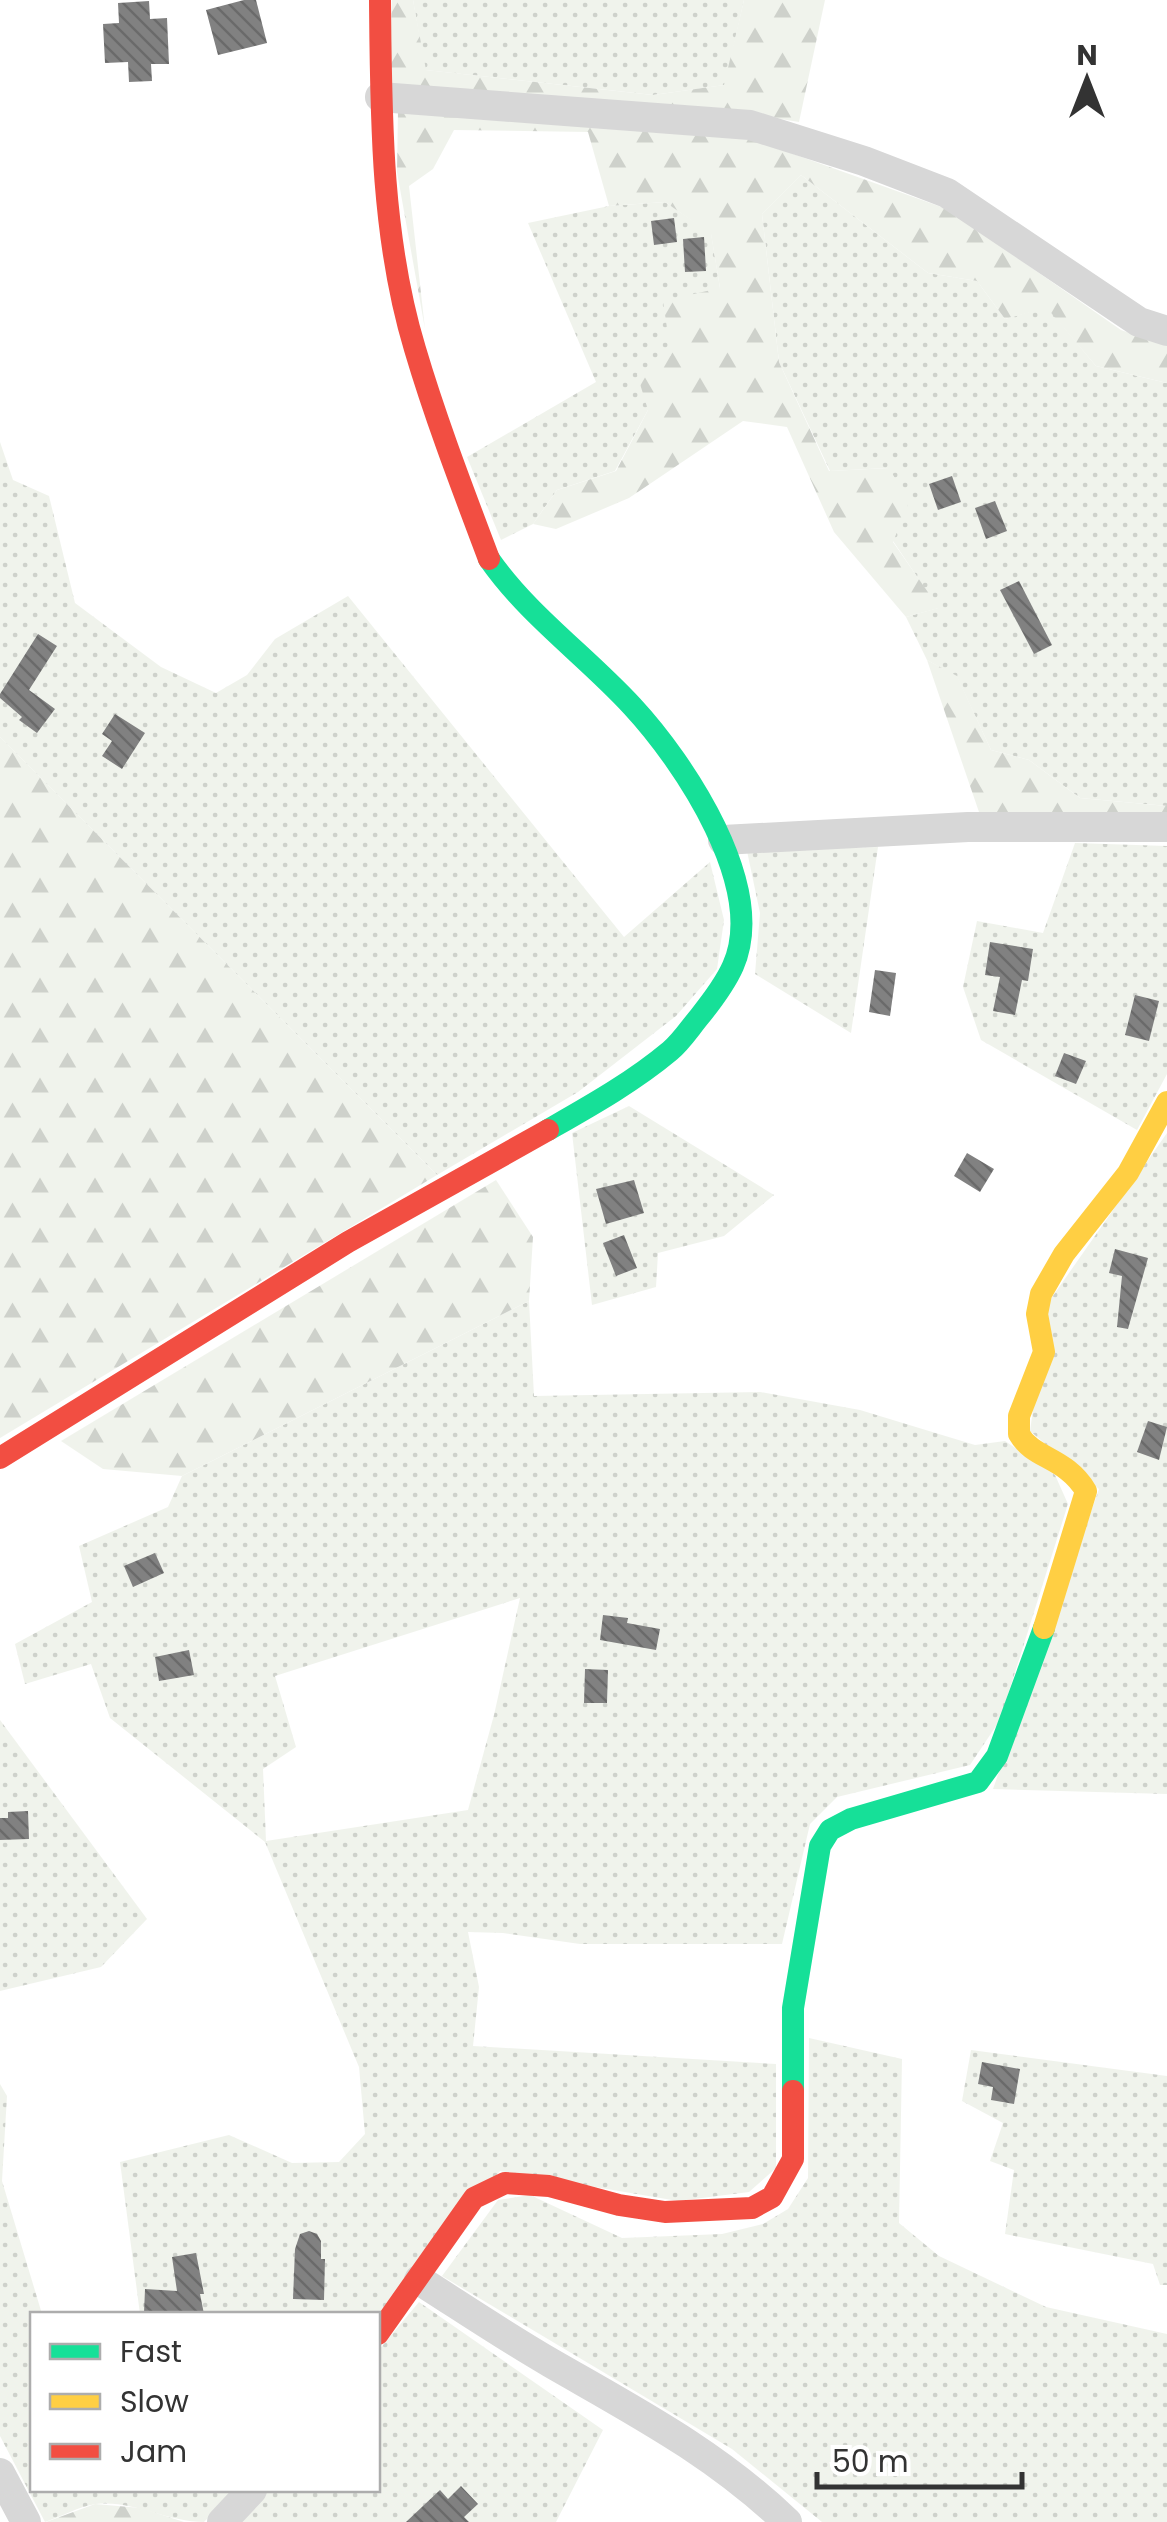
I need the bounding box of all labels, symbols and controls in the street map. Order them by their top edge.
north arrow [1037,30,1137,130]
text: N [1076,36,1098,75]
legend [30,2312,380,2492]
text: Fast [120,2330,182,2373]
text: Slow [120,2380,189,2423]
scale bar [817,2427,1022,2489]
text: Jam [120,2430,187,2473]
text: 50 m [832,2440,909,2483]

